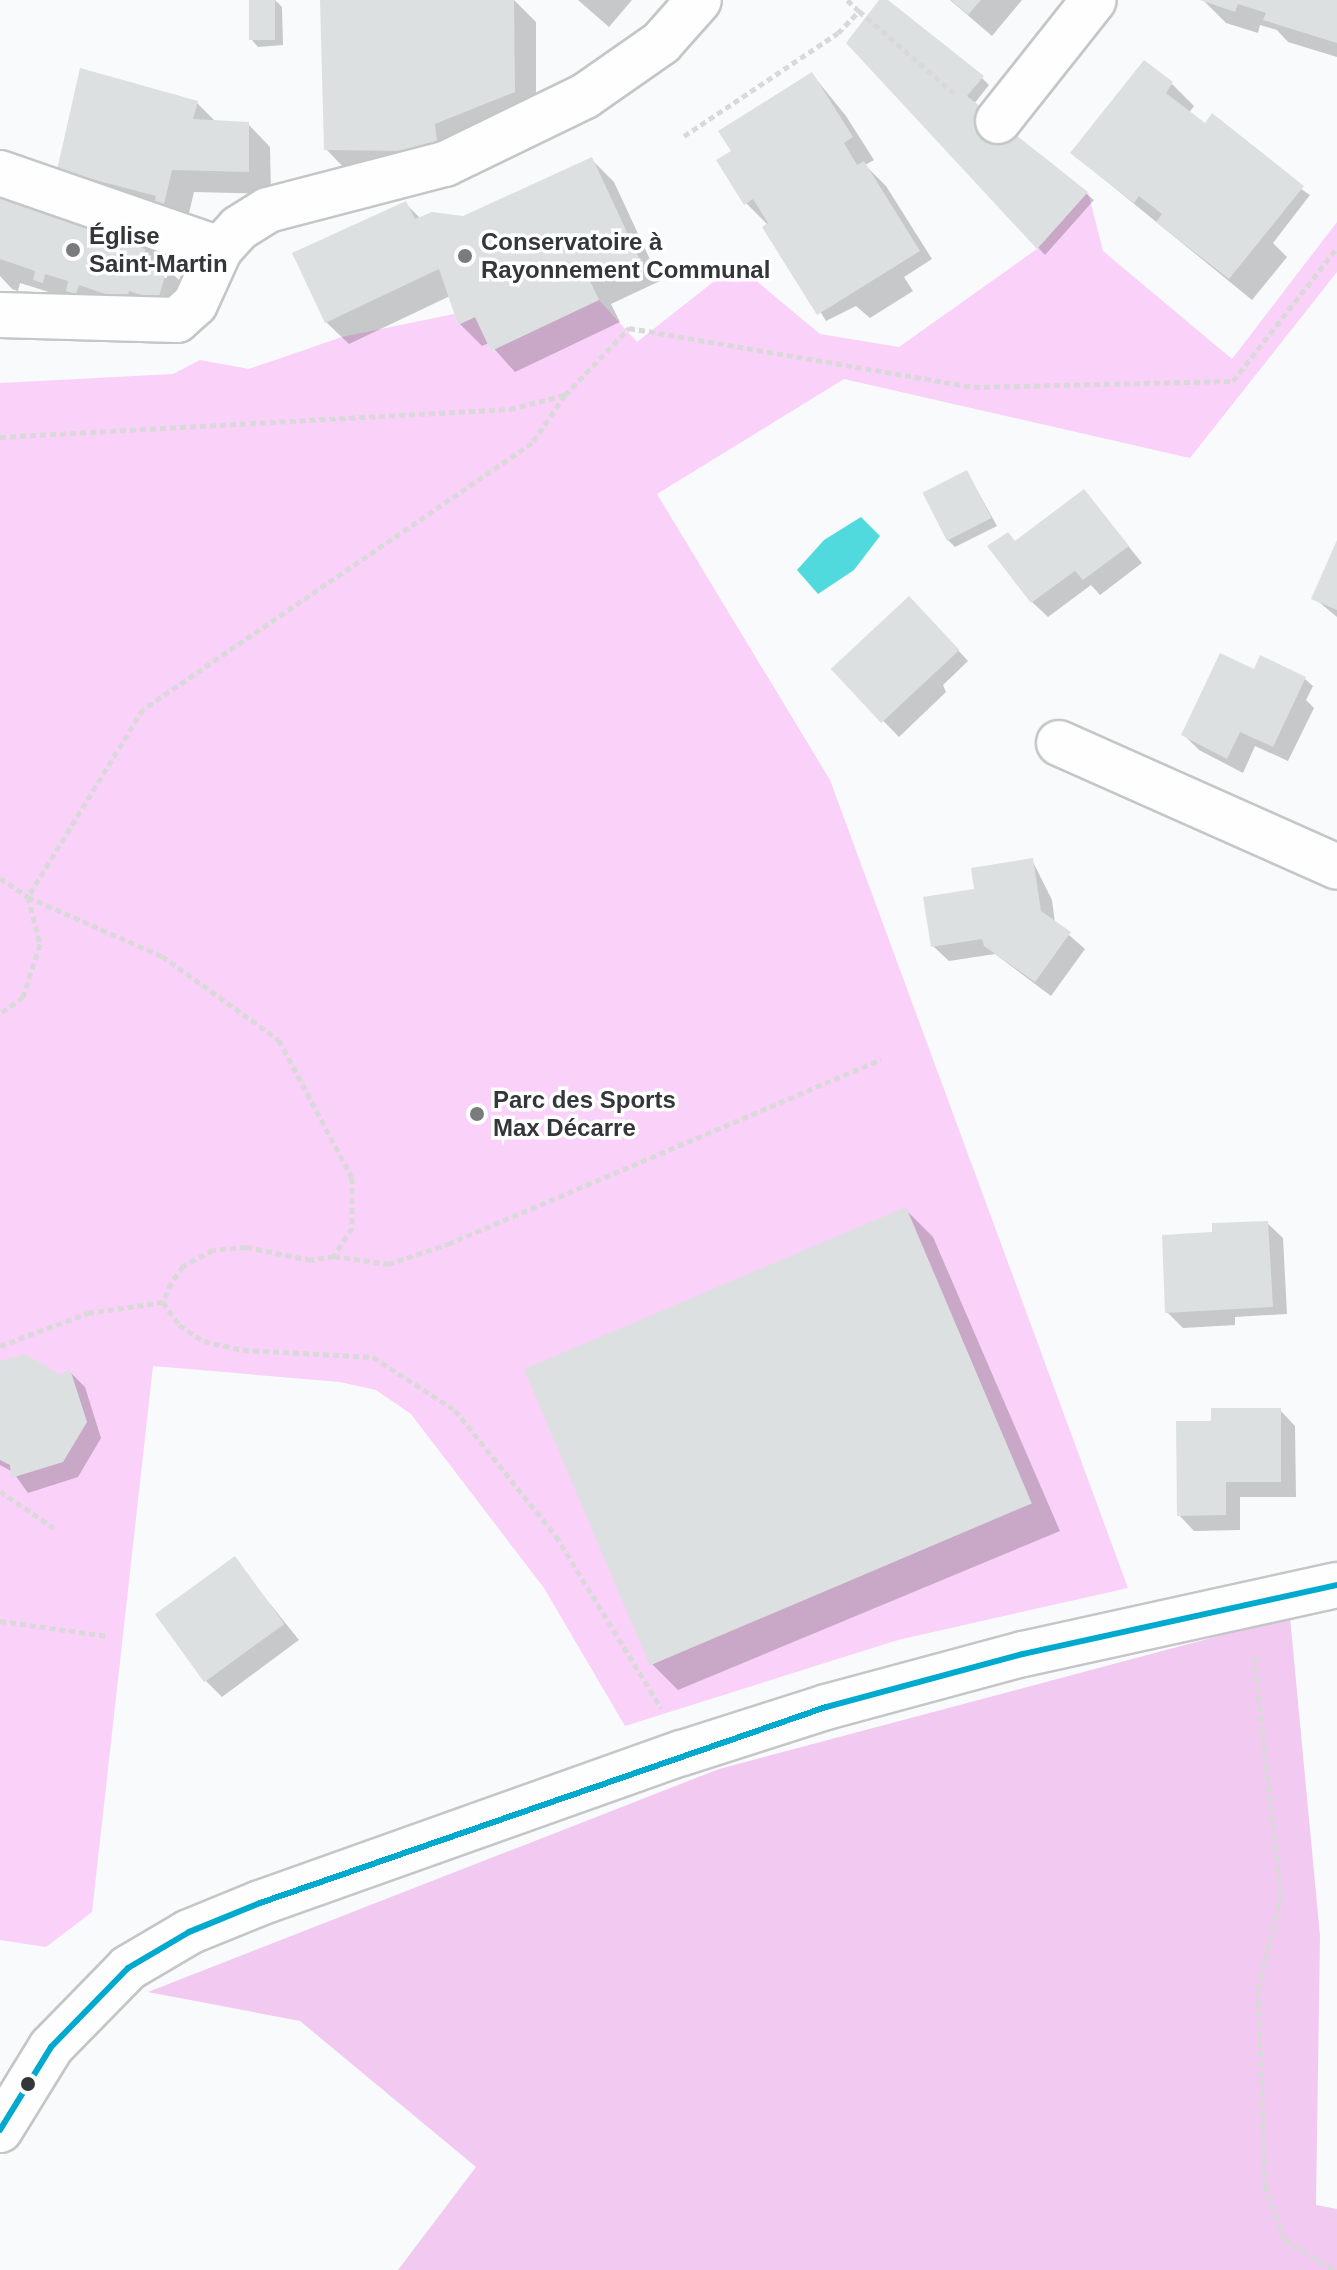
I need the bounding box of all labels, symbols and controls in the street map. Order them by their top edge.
place label: Église Saint-Martin [89,222,228,278]
place label: Conservatoire à Rayonnement Communal [481,228,770,284]
marker: Église Saint-Martin [64,241,82,259]
marker: Conservatoire à Rayonnement Communal [456,247,474,265]
place label: Parc des Sports Max Décarre [493,1086,676,1142]
marker: Parc des Sports Max Décarre [468,1105,486,1123]
unlabelled marker [20,2076,36,2092]

